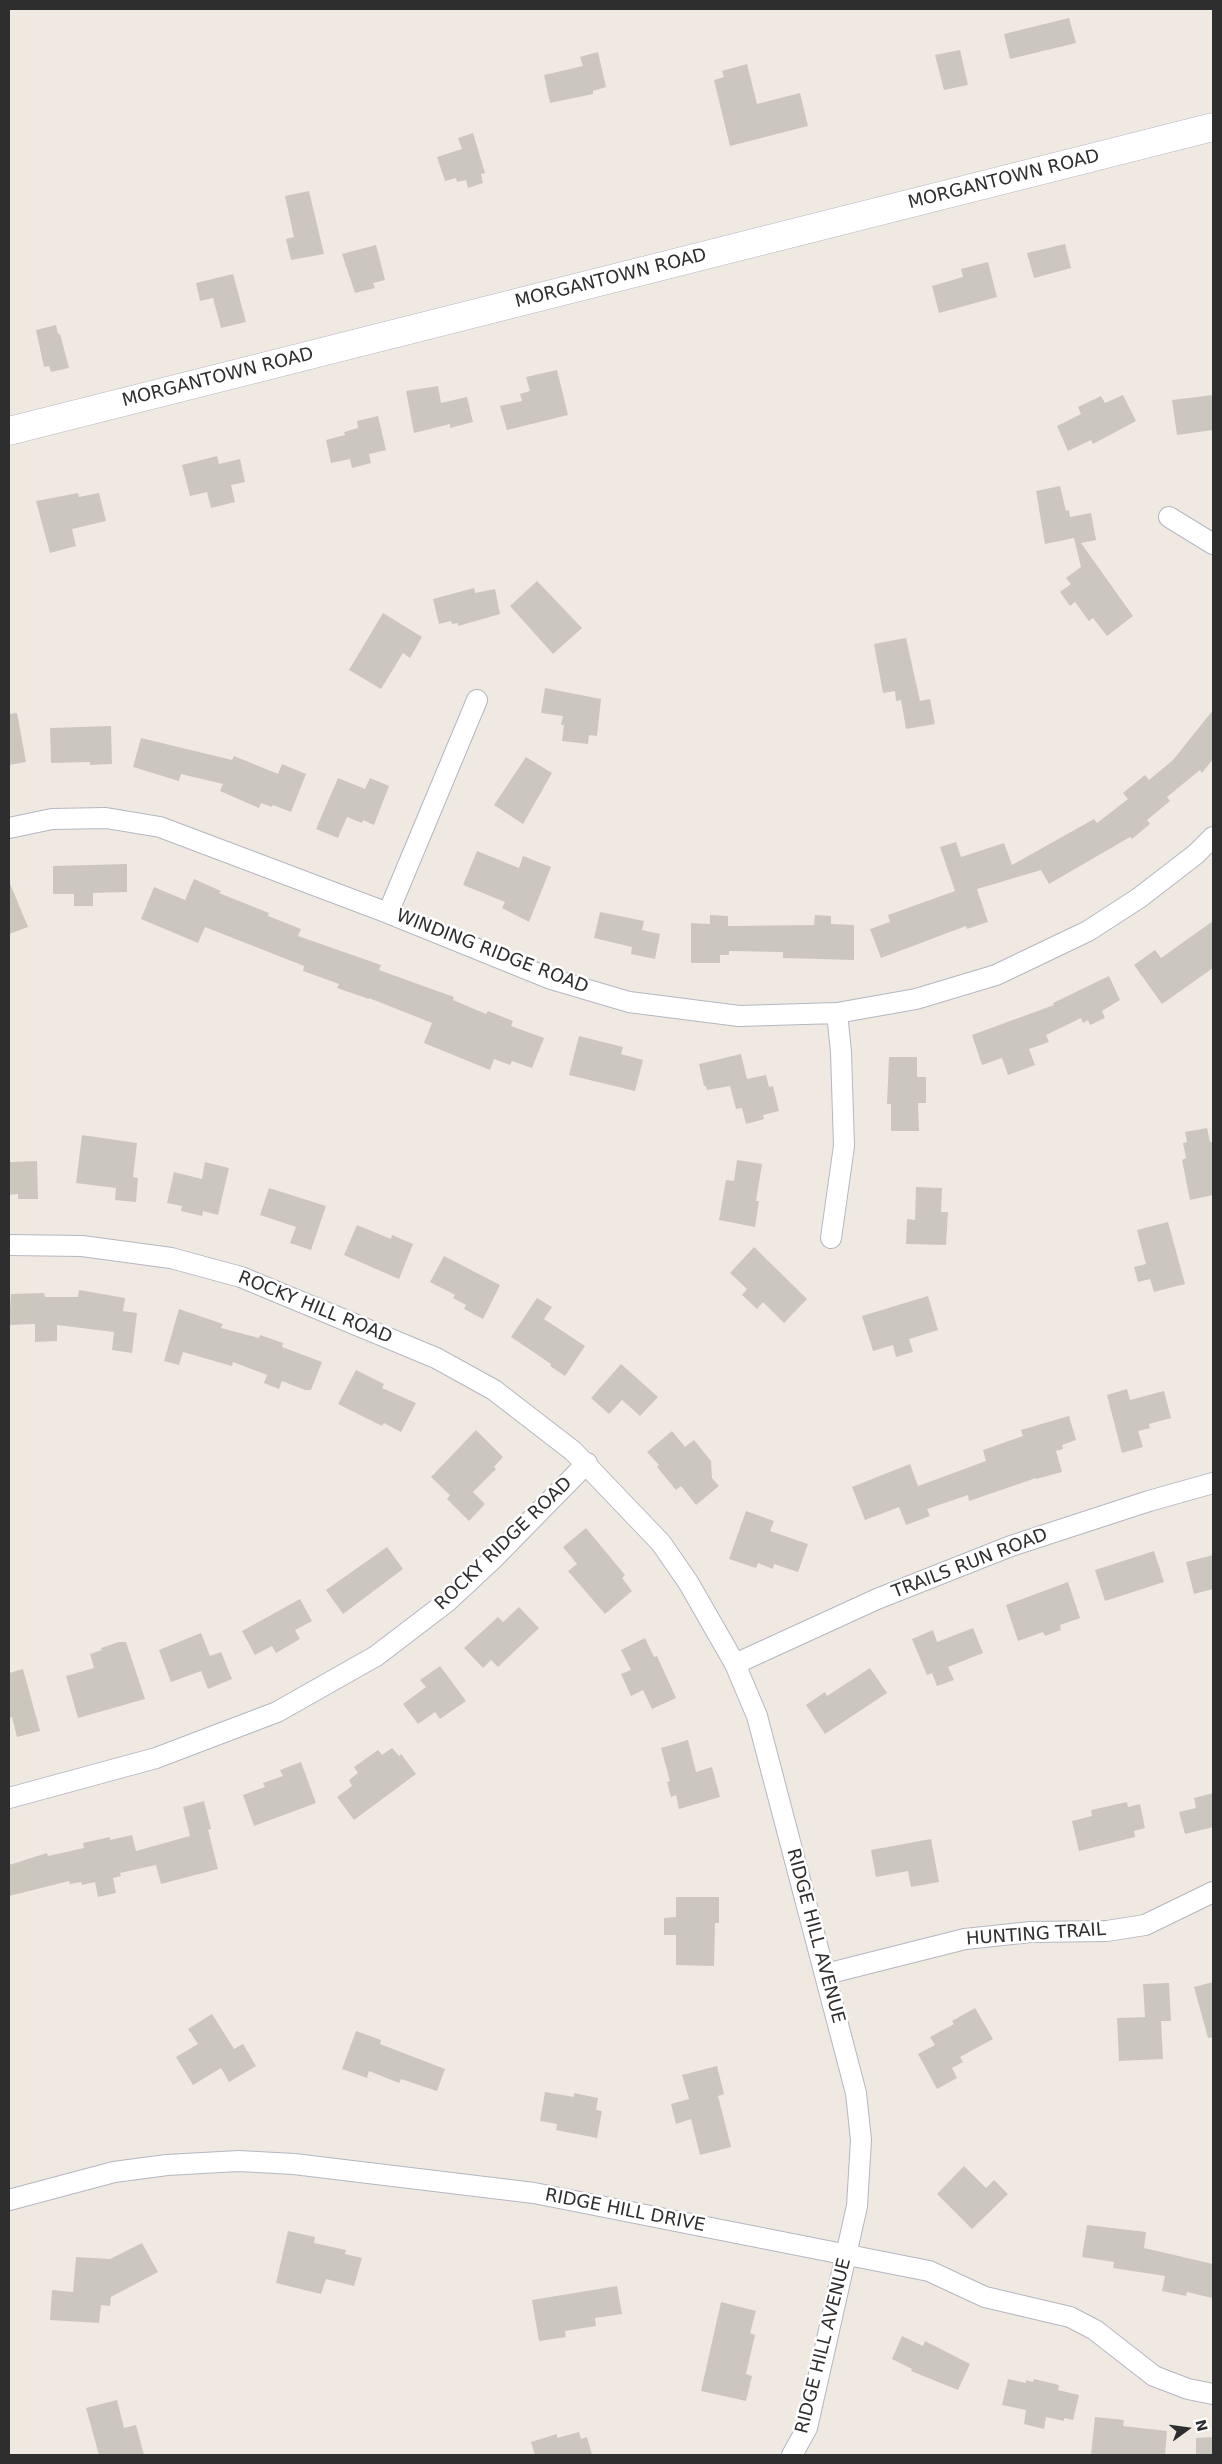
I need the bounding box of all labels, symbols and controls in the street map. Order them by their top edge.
street label: MORGANTOWN ROAD [906,146,1102,214]
street label: MORGANTOWN ROAD [513,245,709,313]
street label: MORGANTOWN ROAD [120,344,316,412]
street label: WINDING RIDGE ROAD [393,905,591,999]
street label: ROCKY HILL ROAD [235,1267,395,1349]
street label: ROCKY RIDGE ROAD [431,1473,577,1615]
street label: TRAILS RUN ROAD [889,1524,1051,1604]
street label: RIDGE HILL AVENUE [781,1846,849,2026]
street label: HUNTING TRAIL [965,1919,1107,1951]
street label: RIDGE HILL DRIVE [543,2185,707,2237]
street label: RIDGE HILL AVENUE [792,2256,856,2436]
north arrow [1162,2404,1212,2454]
text: N [1192,2418,1211,2433]

